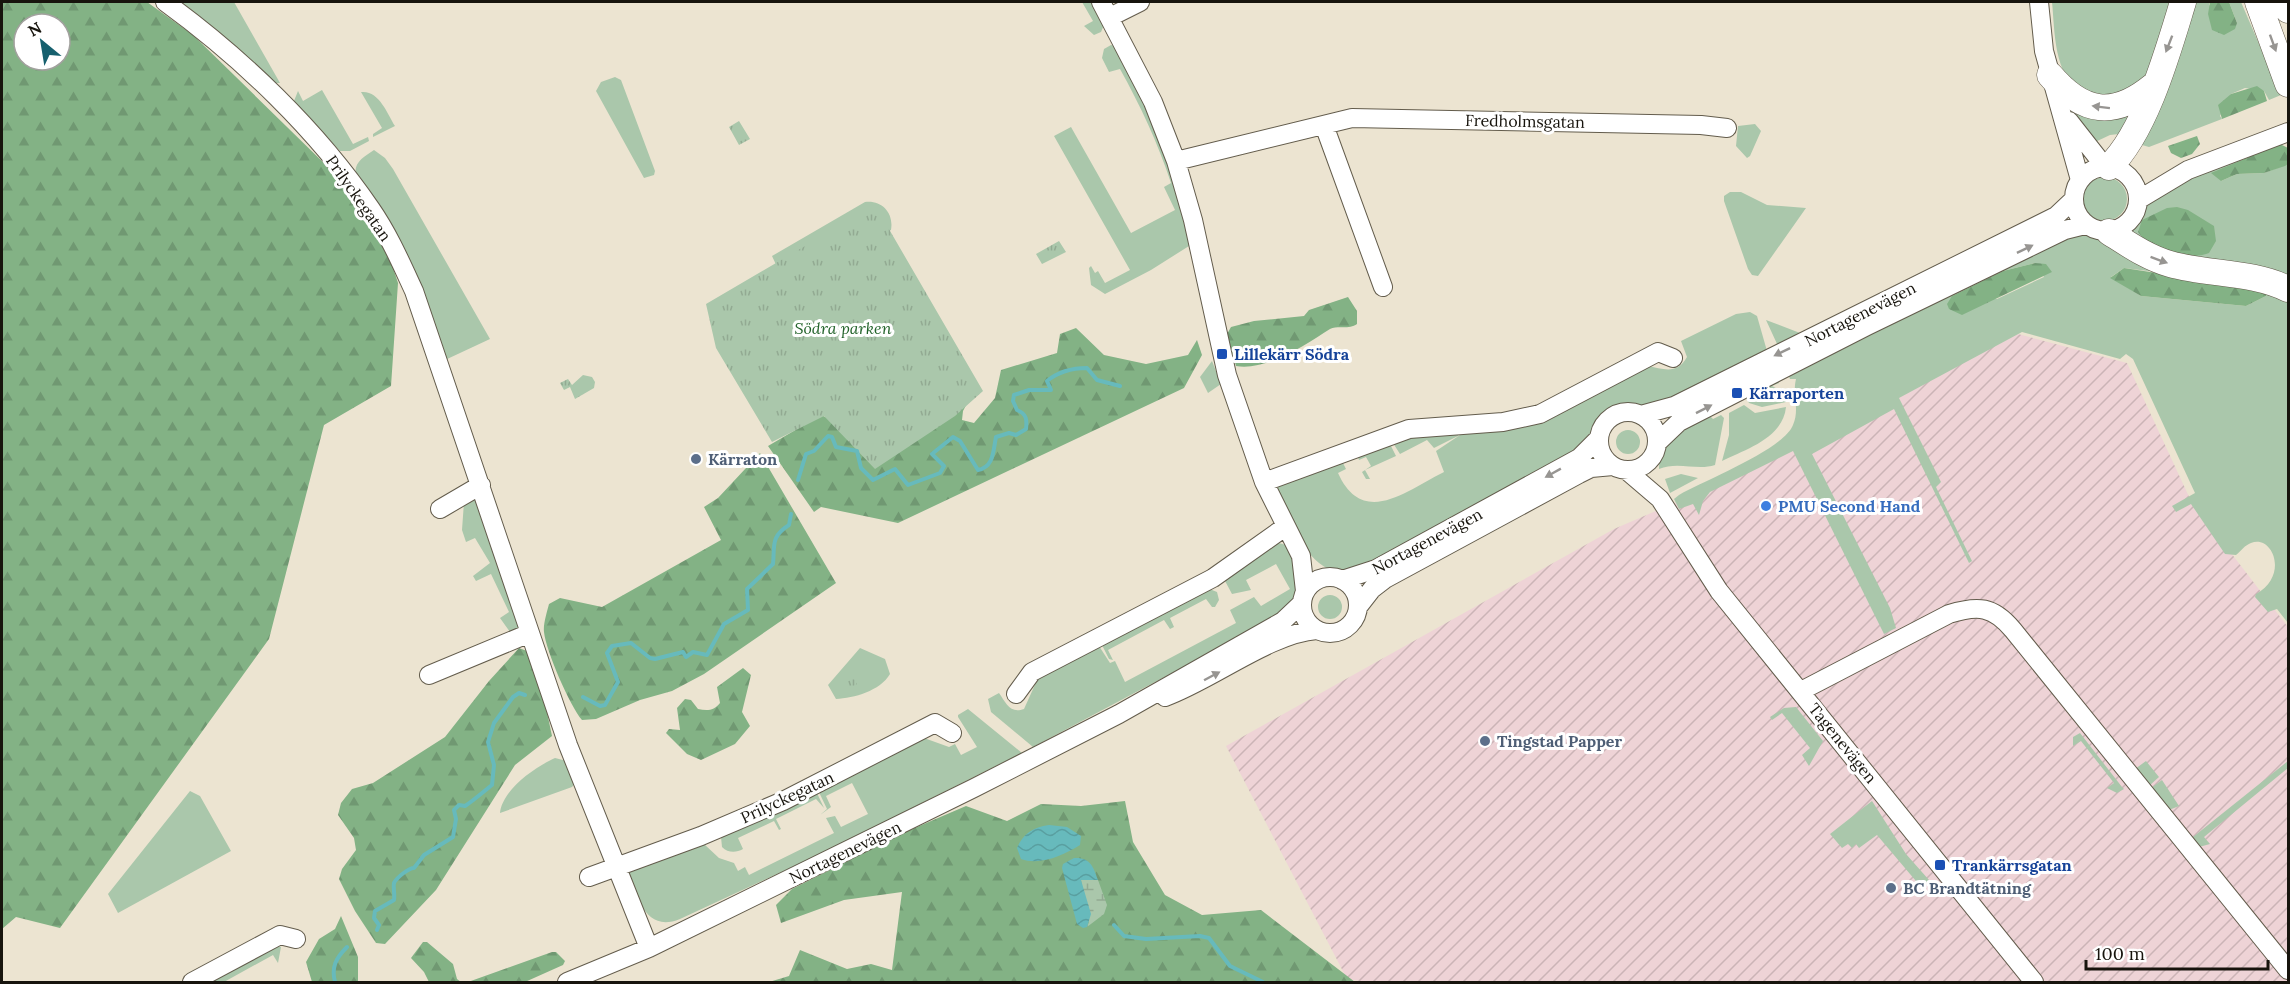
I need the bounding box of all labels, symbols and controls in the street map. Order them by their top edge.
north arrow [12,12,72,72]
text: N [24,17,45,41]
one-way arrow [2269,34,2279,52]
one-way arrow [2164,35,2174,53]
one-way arrow [2091,102,2110,111]
street label: Fredholmsgatan [1465,110,1585,132]
street label: Prilyckegatan [322,151,396,245]
one-way arrow [2016,245,2033,254]
one-way arrow [2151,256,2169,266]
street label: Nortagenevägen [1801,277,1919,351]
park label: Södra parken [794,318,892,338]
place label: Lillekärr Södra [1234,344,1350,364]
marker: Lillekärr Södra [1215,347,1229,361]
one-way arrow [1774,348,1791,357]
place label: Kärraporten [1749,383,1844,403]
marker: Kärraporten [1730,386,1744,400]
one-way arrow [1696,405,1713,414]
place label: Kärraton [708,449,777,469]
marker: Kärraton [689,452,703,466]
one-way arrow [1545,467,1561,478]
place label: PMU Second Hand [1778,496,1921,516]
marker: PMU Second Hand [1759,499,1773,513]
street label: Nortagenevägen [1368,503,1486,578]
one-way arrow [1203,671,1220,681]
street label: Tagenevägen [1805,699,1882,787]
place label: Tingstad Papper [1497,731,1622,751]
marker: Tingstad Papper [1478,734,1492,748]
street label: Prilyckegatan [737,767,837,827]
street label: Nortagenevägen [786,816,904,888]
place label: Trankärrsgatan [1952,855,2072,875]
marker: Trankärrsgatan [1933,858,1947,872]
place label: BC Brandtätning [1903,878,2032,898]
marker: BC Brandtätning [1884,881,1898,895]
scale bar [2086,933,2268,971]
text: 100 m [2095,942,2145,965]

